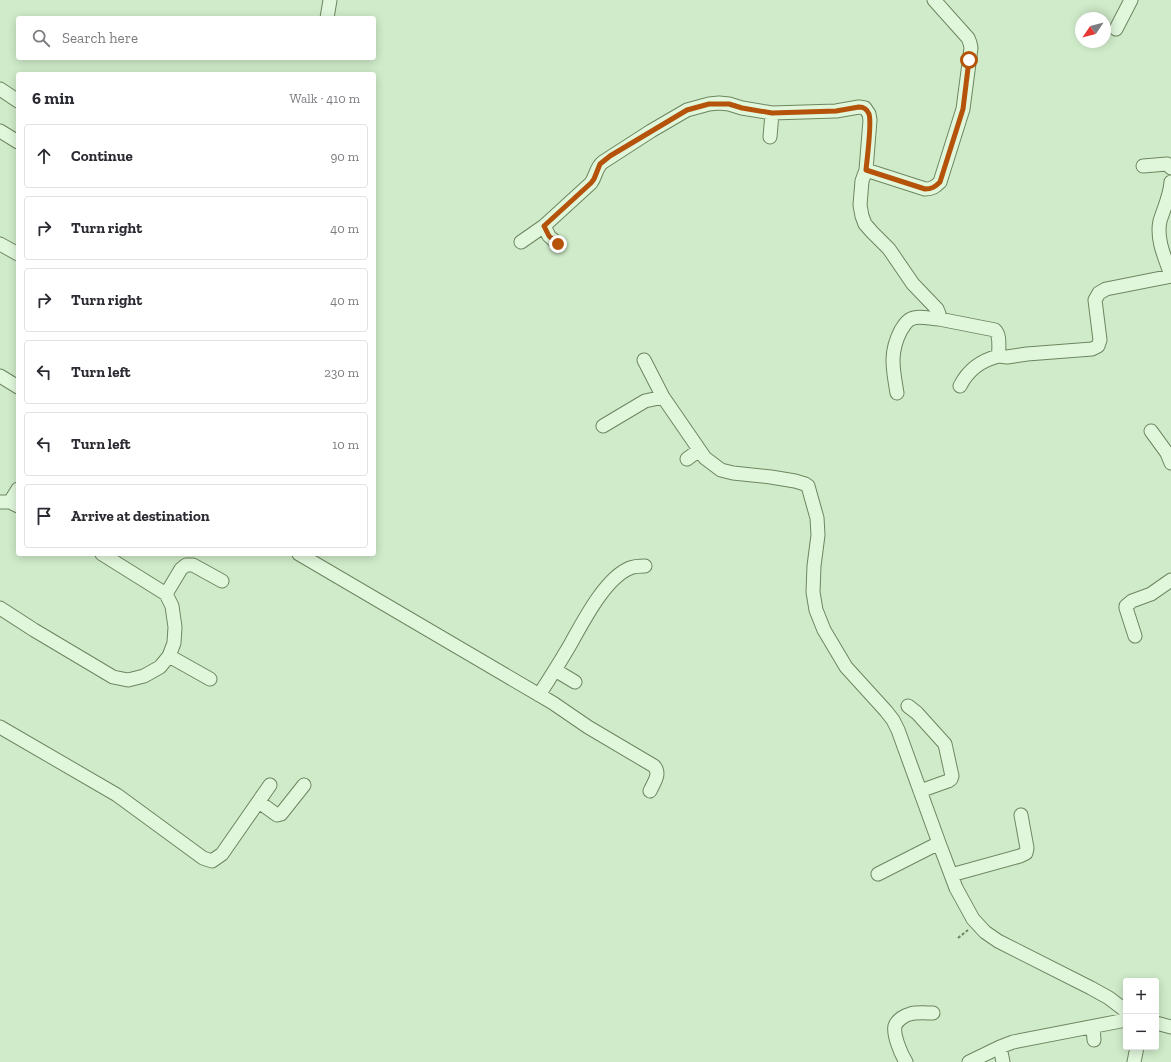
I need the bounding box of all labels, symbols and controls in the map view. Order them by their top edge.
north arrow [1075,12,1111,48]
search box [16,16,376,60]
icon: search [30,27,52,49]
text: Search here [62,29,138,47]
route start [960,51,978,69]
text: 6 min [32,88,74,108]
text: Walk · 410 m [290,91,360,106]
icon: ahead [33,145,55,167]
text: Continue [71,147,133,165]
text: 90 m [330,149,359,164]
icon: right [33,217,55,239]
text: Turn right [71,219,142,237]
text: 40 m [330,221,359,236]
route end [549,235,567,253]
icon: right [33,289,55,311]
text: Turn right [71,291,142,309]
text: 40 m [330,293,359,308]
icon: left [33,361,55,383]
text: Turn left [71,363,131,381]
text: 230 m [324,365,359,380]
icon: left [33,433,55,455]
text: Turn left [71,435,131,453]
text: 10 m [332,437,359,452]
icon: arrive [33,505,55,527]
text: Arrive at destination [71,507,210,525]
map controls [1123,978,1159,1050]
button: + [1123,978,1159,1014]
button: − [1123,1014,1159,1050]

